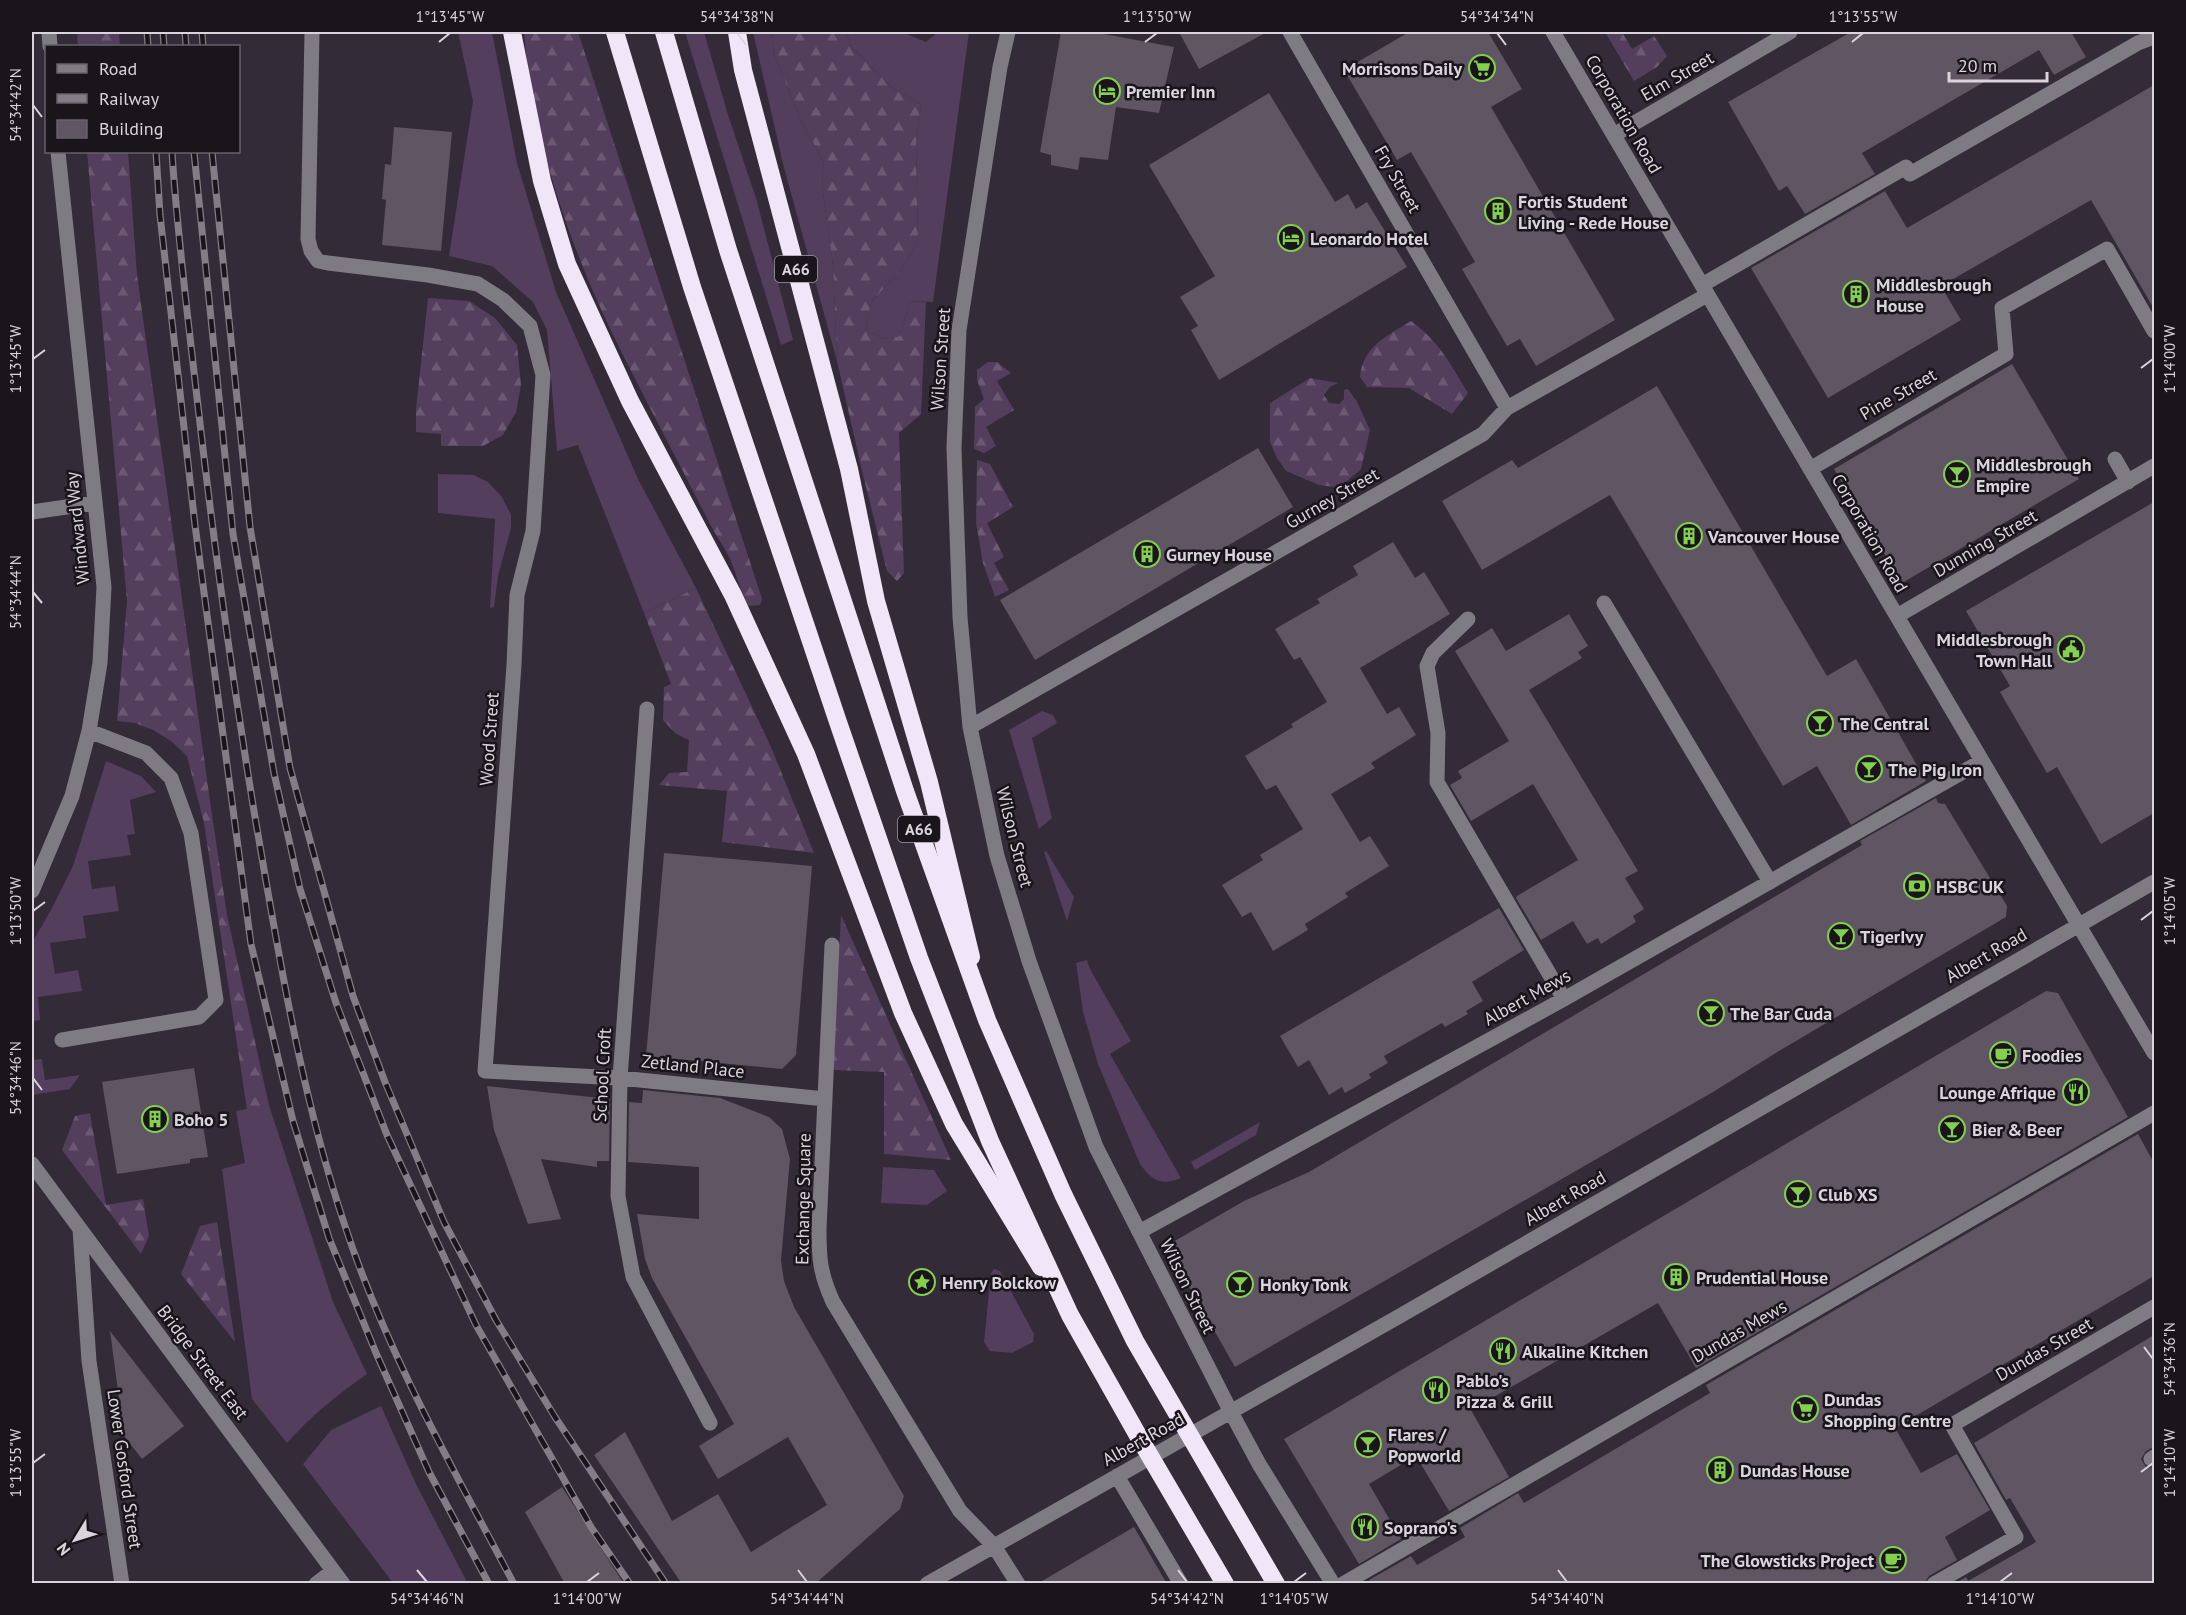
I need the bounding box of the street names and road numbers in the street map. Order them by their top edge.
street label: Elm Street [1636,46,1718,106]
street label: Corporation Road [1581,51,1667,177]
street label: Fry Street [1370,141,1426,217]
road number: A66 [775,256,817,282]
street label: Wilson Street [925,307,955,411]
street label: Pine Street [1856,363,1940,425]
street label: Gurney Street [1281,462,1383,534]
street label: Windward Way [60,470,94,585]
street label: Corporation Road [1827,470,1913,596]
street label: Dunning Street [1929,504,2041,582]
street label: Wood Street [474,691,504,787]
street label: Wilson Street [991,784,1039,890]
road number: A66 [898,816,940,842]
street label: Albert Road [1941,922,2031,988]
street label: Albert Mews [1479,964,1575,1030]
street label: School Croft [588,1027,616,1123]
street label: Zetland Place [640,1049,746,1083]
street label: Exchange Square [790,1133,816,1265]
street label: Albert Road [1520,1165,1610,1231]
street label: Wilson Street [1155,1235,1221,1337]
street label: Dundas Mews [1687,1294,1791,1368]
street label: Bridge Street East [152,1300,254,1424]
street label: Dundas Street [1991,1312,2097,1386]
street label: Lower Gosford Street [102,1388,148,1550]
street label: Albert Road [1098,1407,1188,1471]

